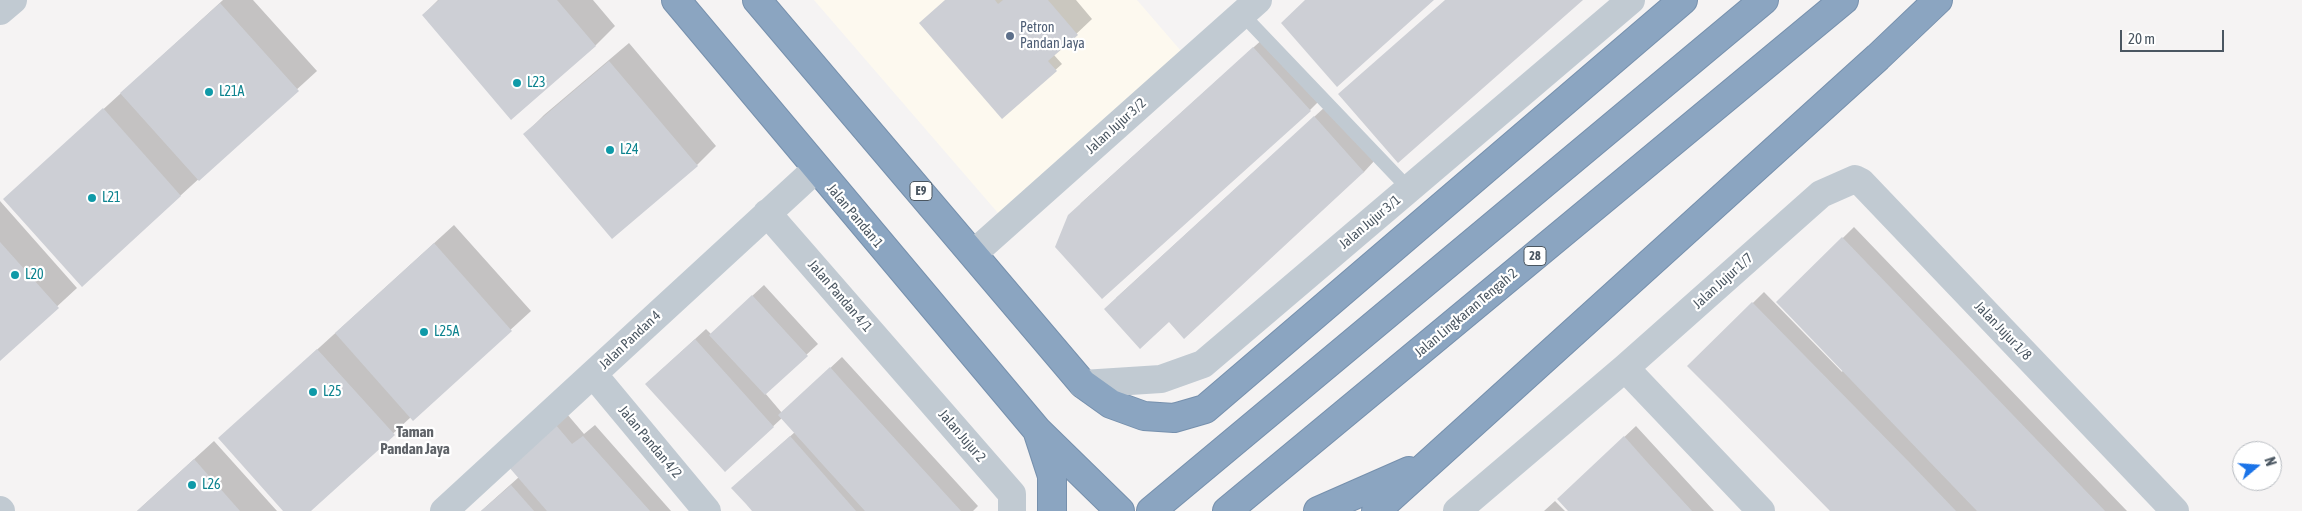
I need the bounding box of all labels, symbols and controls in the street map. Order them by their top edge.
place label: Petron Pandan Jaya [1020,20,1085,52]
scale bar [2122,20,2226,52]
marker: Petron Pandan Jaya [1004,30,1016,42]
text: 20 m [2128,30,2155,47]
place label: L23 [527,75,546,91]
marker: L23 [511,77,523,89]
place label: L21A [219,84,244,100]
marker: L21A [203,86,215,98]
street label: Jalan Jujur 3/2 [1082,95,1150,157]
place label: L24 [620,142,639,158]
marker: L24 [604,144,616,156]
street label: Jalan Pandan 1 [823,181,887,251]
road number: E9 [910,182,932,200]
place label: L21 [102,190,121,206]
street label: Jalan Jujur 3/1 [1336,191,1404,253]
marker: L21 [86,192,98,204]
road number: 28 [1524,247,1546,266]
street label: Jalan Jujur 1/7 [1689,250,1757,312]
street label: Jalan Pandan 4/1 [804,257,876,335]
street label: Jalan Lingkaran Tengah 2 [1411,265,1521,361]
place label: L20 [25,267,44,283]
marker: L20 [9,269,21,281]
street label: Jalan Jujur 1/8 [1971,298,2035,364]
street label: Jalan Pandan 4 [596,307,664,373]
place label: L25A [434,324,459,340]
marker: L25A [418,326,430,338]
place label: L25 [323,384,342,400]
marker: L25 [307,386,319,398]
street label: Jalan Pandan 4/2 [615,402,685,482]
street label: Jalan Jujur 2 [935,406,989,466]
district label: Taman Pandan Jaya [380,423,450,458]
north arrow [2232,441,2282,491]
text: N [2261,455,2279,468]
place label: L26 [202,477,221,493]
marker: L26 [186,479,198,491]

